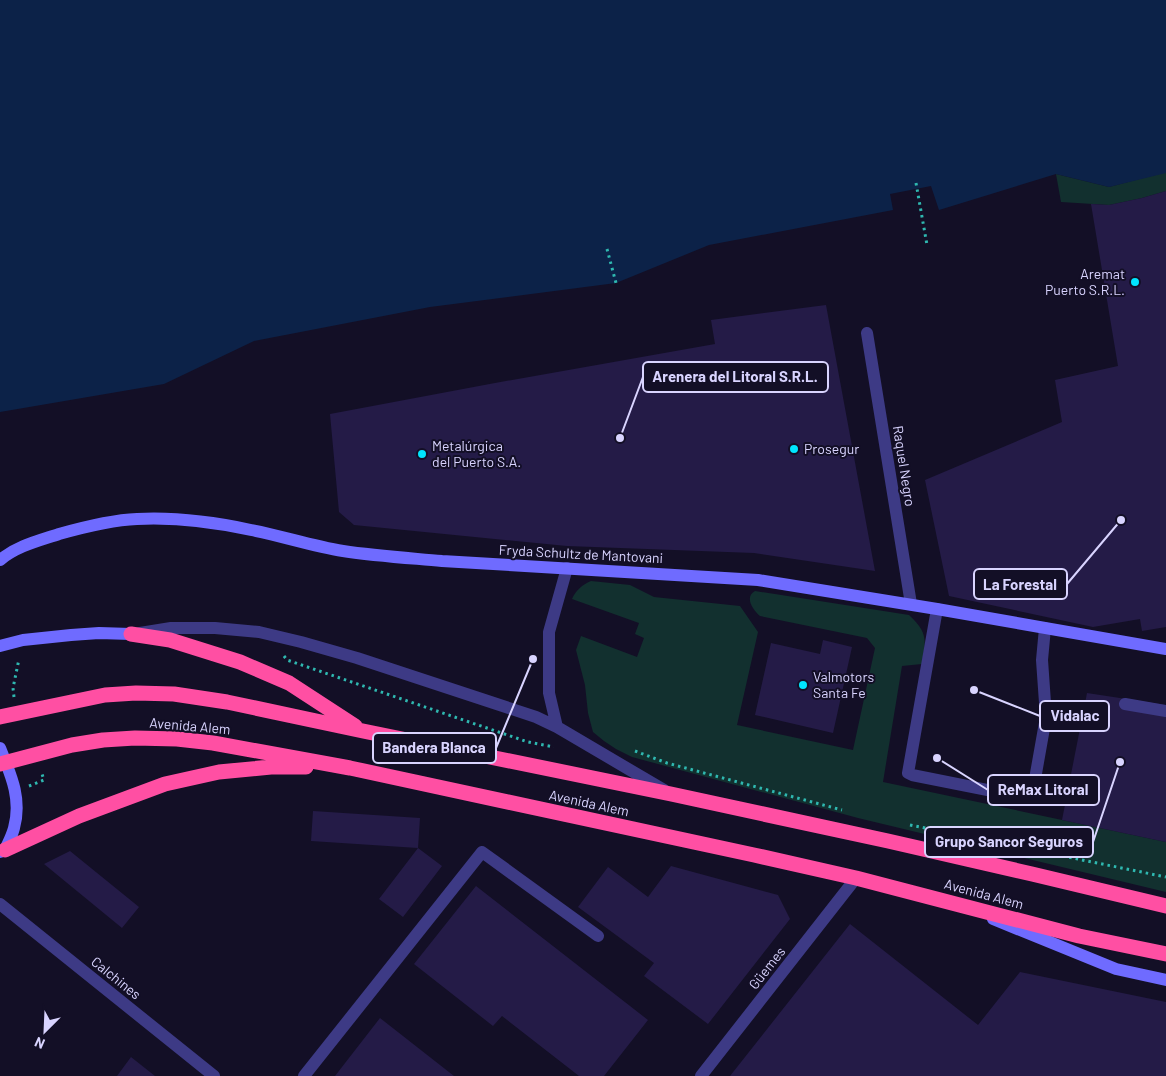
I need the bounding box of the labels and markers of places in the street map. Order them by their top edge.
place label: Aremat Puerto S.R.L. [1045,265,1125,298]
marker: Aremat Puerto S.R.L. [1129,276,1141,288]
callout: Arenera del Litoral S.R.L. [643,362,828,392]
place label: Metalúrgica del Puerto S.A. [432,437,521,470]
place label: Prosegur [804,440,859,457]
marker: Prosegur [788,443,800,455]
marker: Metalúrgica del Puerto S.A. [416,448,428,460]
callout: La Forestal [974,569,1067,599]
place label: Valmotors Santa Fe [813,668,875,701]
marker: Valmotors Santa Fe [797,679,809,691]
callout: Vidalac [1040,701,1109,731]
callout: Bandera Blanca [373,733,496,763]
callout: ReMax Litoral [988,775,1099,805]
callout: Grupo Sancor Seguros [925,827,1093,857]

